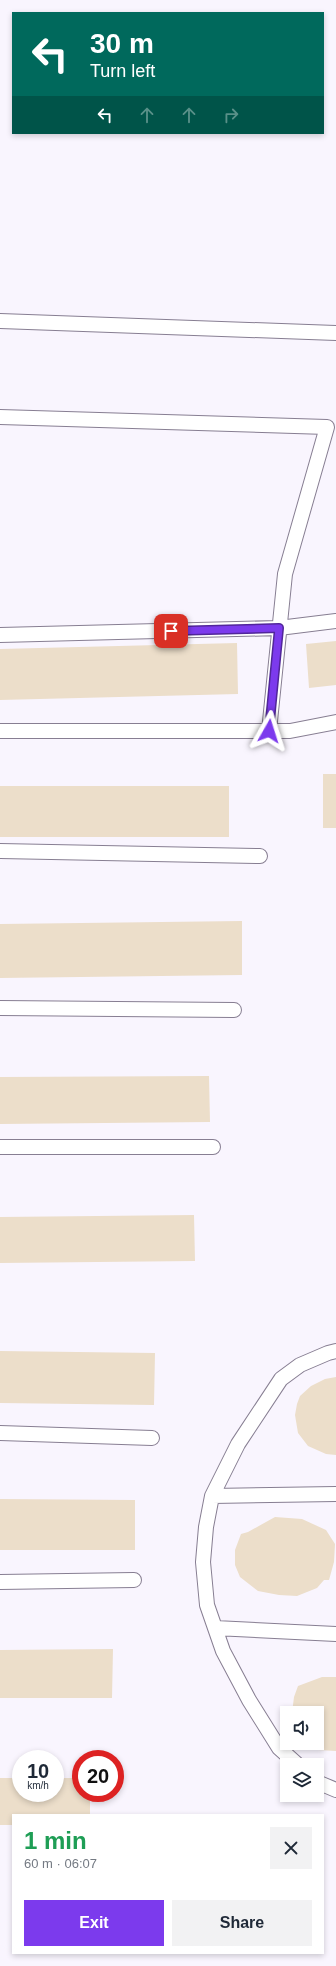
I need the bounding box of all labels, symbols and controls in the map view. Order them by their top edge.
icon: left [24,28,76,80]
text: 30 m [90,28,154,59]
text: Turn left [90,61,155,81]
icon: left [94,104,116,126]
icon: ahead [136,104,158,126]
icon: ahead [178,104,200,126]
icon: right [220,104,242,126]
pin [154,614,188,648]
icon: arrive [160,620,182,642]
position arrow [248,710,290,752]
map controls [280,1706,324,1802]
button: sound [280,1706,324,1750]
speed limit sign: 20 [72,1750,124,1802]
button: layers [280,1758,324,1802]
text: 10 [27,1760,49,1782]
text: km/h [27,1780,49,1791]
text: 1 min [24,1827,87,1854]
button: close [270,1827,312,1869]
text: 60 m · 06:07 [24,1856,97,1871]
button: Exit [24,1900,164,1946]
button: Share [172,1900,312,1946]

